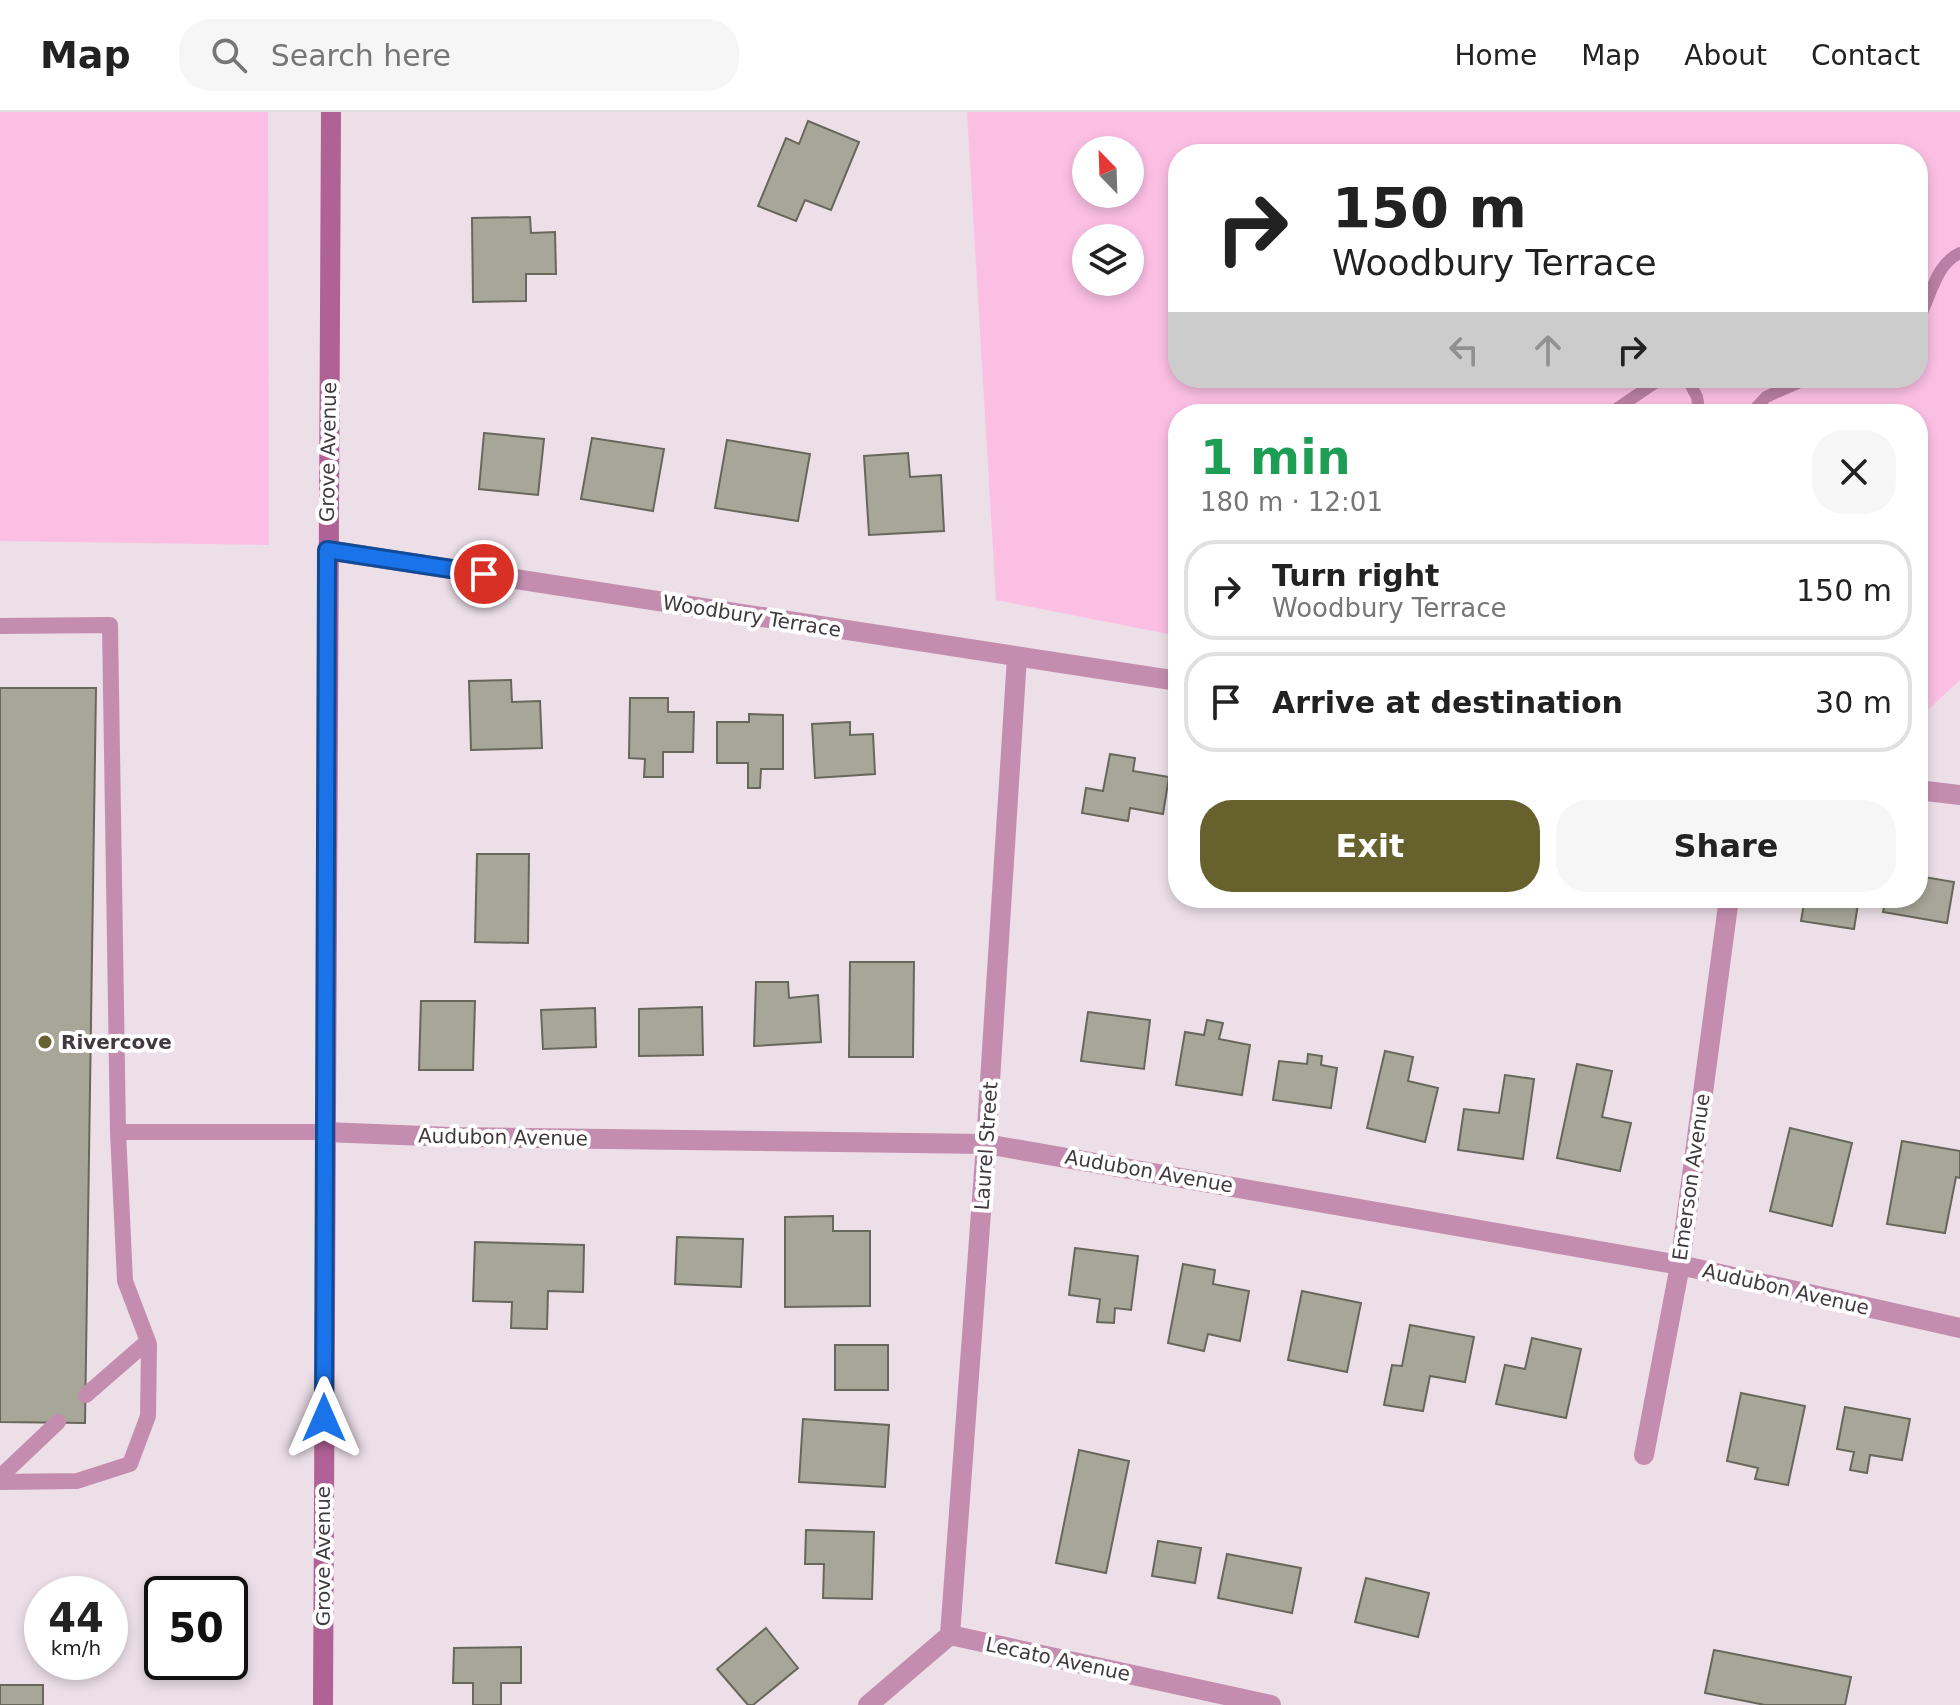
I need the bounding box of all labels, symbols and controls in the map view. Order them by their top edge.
search box [179,19,739,91]
text: Map [40,33,131,77]
icon: search [207,33,251,77]
text: Search here [271,38,451,73]
text: Home [1454,39,1537,72]
text: Map [1581,39,1640,72]
text: About [1684,39,1767,72]
text: Contact [1811,39,1920,72]
north arrow [1072,136,1144,208]
map controls [1072,136,1144,296]
text: 150 m [1332,175,1527,240]
icon: right [1200,176,1304,280]
button: layers [1072,224,1144,296]
text: Woodbury Terrace [1332,242,1657,283]
icon: left [1442,328,1486,372]
icon: ahead [1526,328,1570,372]
icon: right [1610,328,1654,372]
street label: Grove Avenue [315,382,341,522]
text: 1 min [1200,429,1351,485]
button: close [1812,430,1896,514]
text: 180 m · 12:01 [1200,487,1383,517]
pin [450,540,518,608]
icon: arrive [462,552,506,596]
text: Turn right [1272,558,1439,593]
icon: right [1204,568,1248,612]
text: 150 m [1796,573,1892,608]
street label: Woodbury Terrace [661,590,843,642]
text: Woodbury Terrace [1272,593,1506,623]
icon: arrive [1204,680,1248,724]
text: Arrive at destination [1272,685,1623,720]
text: 30 m [1815,685,1892,720]
button: Exit [1200,800,1540,892]
button: Share [1556,800,1896,892]
place label: Rivercove [61,1030,172,1054]
marker: Rivercove [36,1033,54,1051]
street label: Laurel Street [970,1081,1002,1211]
street label: Emerson Avenue [1667,1092,1715,1262]
street label: Audubon Avenue [418,1124,588,1150]
street label: Audubon Avenue [1063,1144,1235,1198]
street label: Audubon Avenue [1700,1258,1872,1320]
position arrow [282,1376,366,1460]
street label: Grove Avenue [311,1486,335,1626]
speed limit sign: 50 [144,1576,248,1680]
text: 44 [48,1595,104,1641]
street label: Lecato Avenue [984,1632,1132,1686]
text: km/h [51,1636,101,1660]

